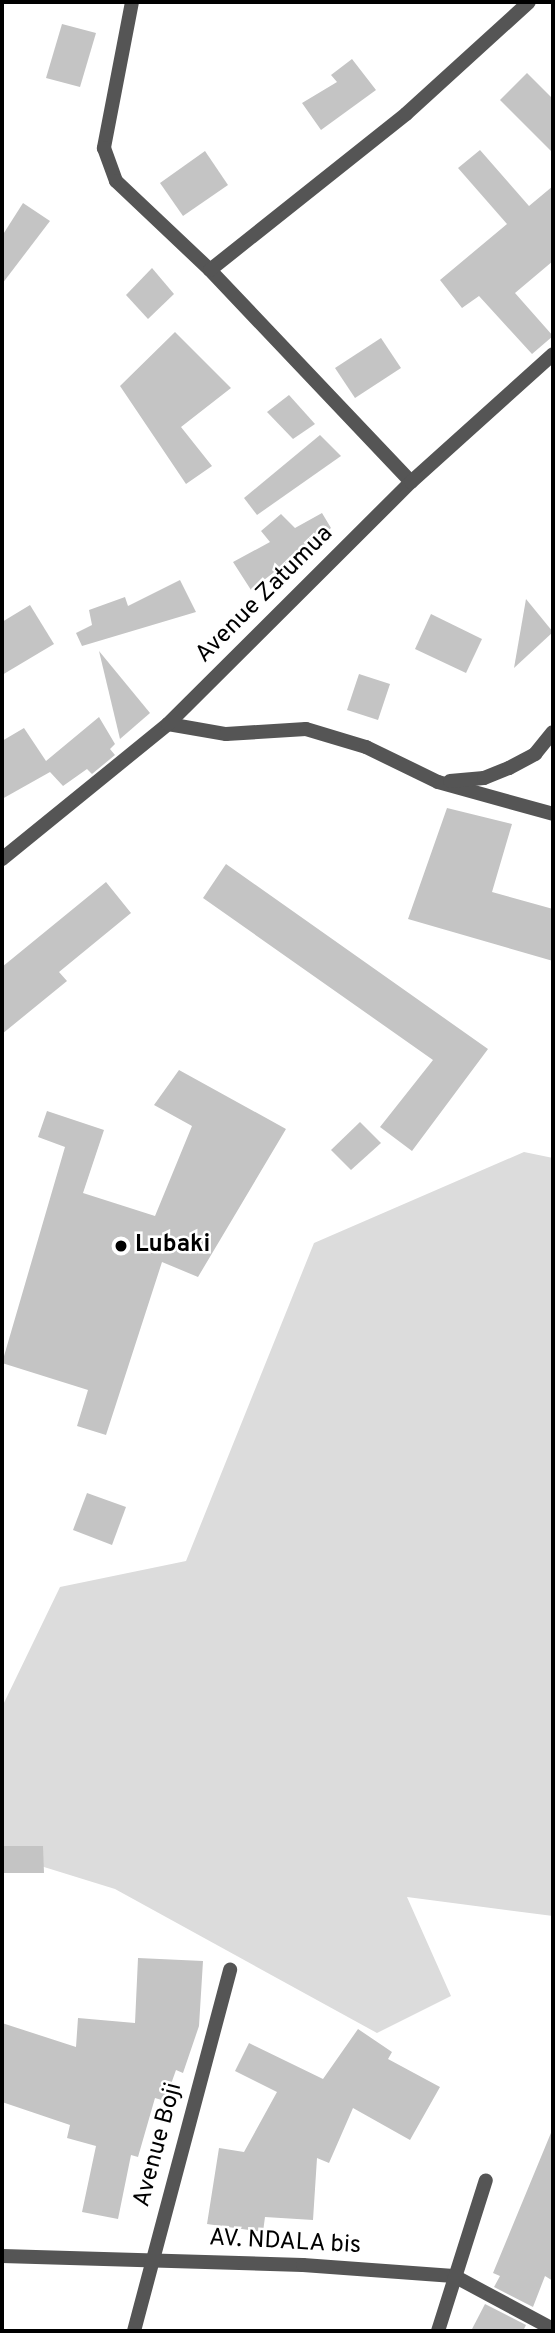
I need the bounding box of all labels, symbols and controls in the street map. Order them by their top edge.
street label: Avenue Zatumua [190,520,340,670]
place label: Lubaki [135,1232,210,1260]
marker: Lubaki [113,1238,129,1254]
street label: Avenue Boji [129,2080,189,2210]
street label: AV. NDALA bis [208,2225,362,2261]

